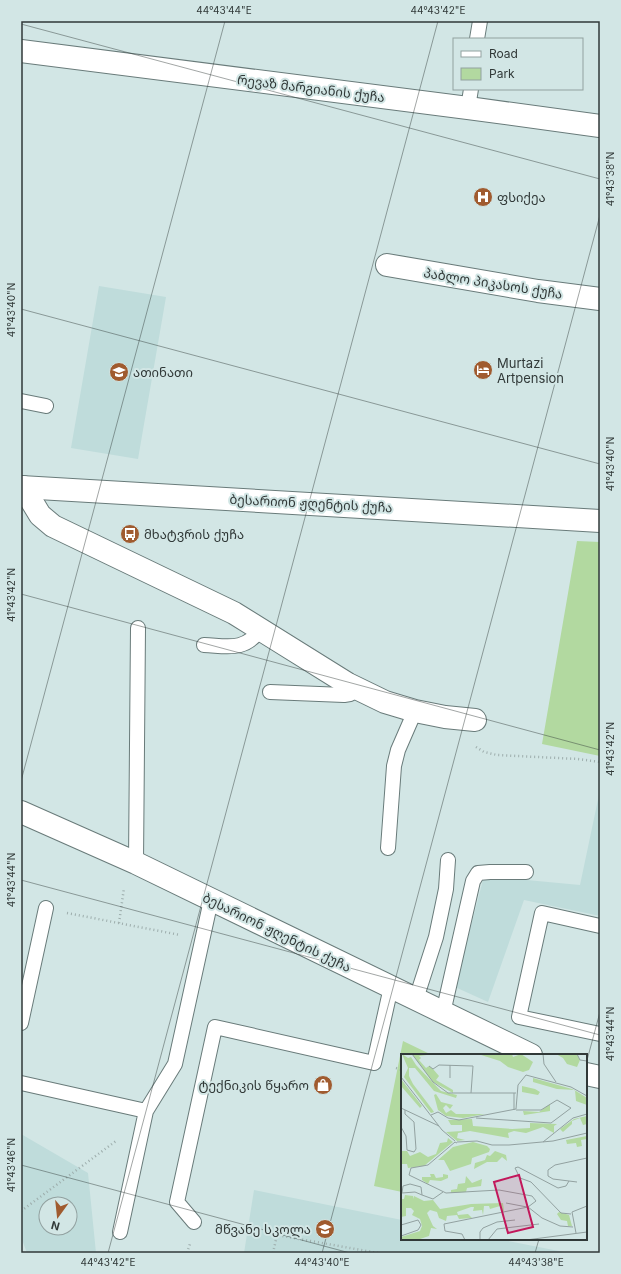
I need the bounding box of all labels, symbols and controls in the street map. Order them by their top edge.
text: 44°43'44"E [196,4,252,16]
text: 44°43'42"E [410,4,466,16]
legend [453,38,583,90]
text: Road [489,46,518,61]
text: Park [489,66,515,81]
street label: რევაზ მარგიანის ქუჩა [236,71,386,105]
text: 41°43'38"N [604,152,616,206]
hospital icon: ფსიქეა [472,186,494,208]
place label: ფსიქეა [497,189,546,205]
street label: პაბლო პიკასოს ქუჩა [422,264,564,303]
text: 41°43'40"N [5,283,17,337]
place label: Murtazi Artpension [497,355,564,386]
hotel icon: Murtazi Artpension [472,359,494,381]
school or university icon: ათინათი [108,361,130,383]
place label: ათინათი [133,364,193,380]
text: 41°43'40"N [604,437,616,491]
street label: ბესარიონ ჟღენტის ქუჩა [229,491,393,516]
bus stop icon: მხატვრის ქუჩა [119,523,141,545]
place label: მხატვრის ქუჩა [144,526,244,542]
text: 41°43'42"N [5,568,17,622]
text: 41°43'42"N [604,722,616,776]
text: 41°43'44"N [5,853,17,907]
street label: ბესარიონ ჟღენტის ქუჩა [200,889,354,976]
text: 41°43'44"N [604,1007,616,1061]
inset map [401,1054,587,1240]
shop icon: ტექნიკის წყარო [312,1074,334,1096]
place label: ტექნიკის წყარო [198,1077,309,1093]
text: 41°43'46"N [5,1138,17,1192]
north arrow [38,1196,78,1236]
text: N [50,1218,61,1234]
school or university icon: მწვანე სკოლა [314,1218,336,1240]
place label: მწვანე სკოლა [215,1221,311,1238]
text: 44°43'42"E [80,1256,136,1268]
text: 44°43'40"E [294,1256,350,1268]
text: 44°43'38"E [508,1256,564,1268]

